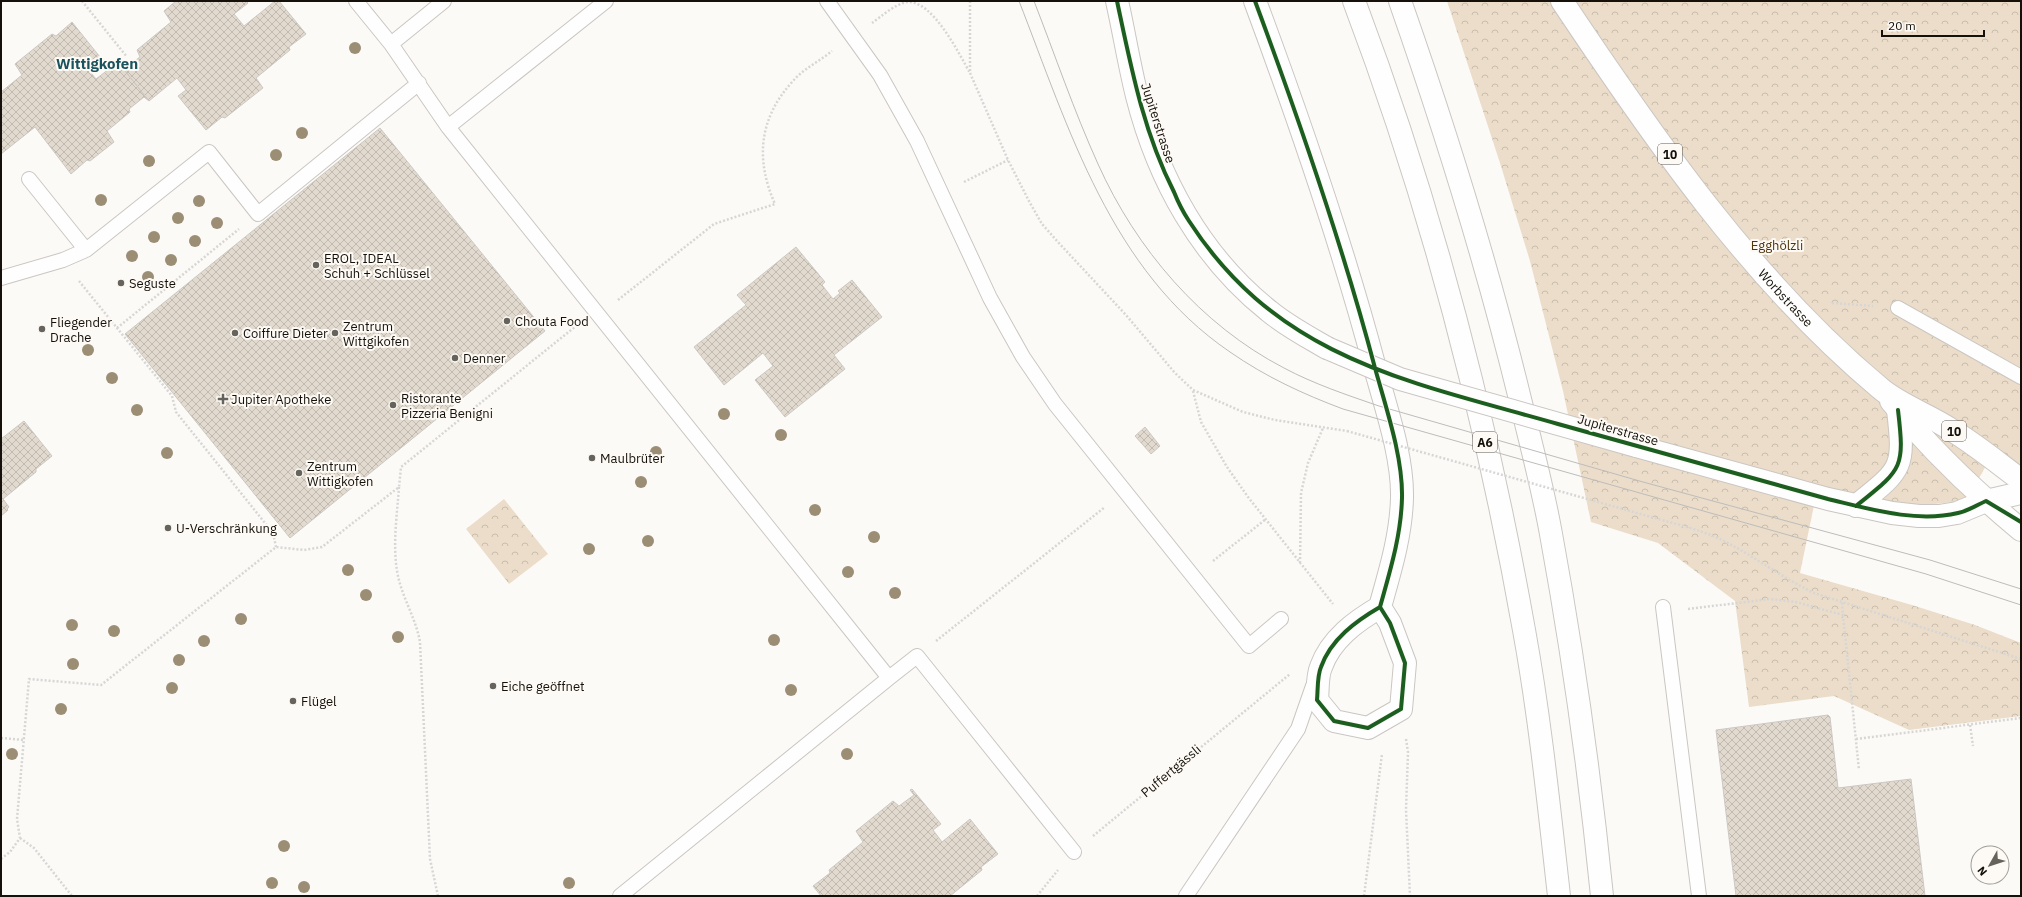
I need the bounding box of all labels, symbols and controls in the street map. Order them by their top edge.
scale bar [1882,12,1984,38]
text: 20 m [1888,18,1916,33]
district label: Wittigkofen [56,54,138,73]
street label: Jupiterstrasse [1137,81,1179,165]
road number: 10 [1658,144,1682,164]
park label: Egghölzli [1751,237,1803,254]
place label: EROL, IDEAL Schuh + Schlüssel [324,250,430,282]
marker: EROL, IDEAL Schuh + Schlüssel [311,260,321,270]
street label: Worbstrasse [1755,265,1817,330]
place label: Seguste [129,275,176,292]
marker: Seguste [116,278,126,288]
place label: Chouta Food [515,313,589,330]
place label: Fliegender Drache [50,314,112,346]
marker: Chouta Food [502,316,512,326]
place label: Zentrum Wittgikofen [343,318,409,350]
marker: Fliegender Drache [37,324,47,334]
place label: Coiffure Dieter [243,325,328,342]
marker: Coiffure Dieter [230,328,240,338]
marker: Zentrum Wittgikofen [330,328,340,338]
place label: Denner [463,350,506,367]
marker: Denner [450,353,460,363]
place label: Ristorante Pizzeria Benigni [401,390,493,422]
place label: Jupiter Apotheke [231,391,331,408]
marker: Jupiter Apotheke [218,394,228,404]
marker: Ristorante Pizzeria Benigni [388,400,398,410]
street label: Jupiterstrasse [1576,410,1660,450]
road number: 10 [1942,421,1966,441]
road number: A6 [1473,432,1497,452]
place label: Maulbrüter [600,450,665,467]
marker: Maulbrüter [587,453,597,463]
place label: Zentrum Wittigkofen [307,458,373,490]
marker: Zentrum Wittigkofen [294,468,304,478]
place label: U-Verschränkung [176,520,277,537]
marker: U-Verschränkung [163,523,173,533]
place label: Eiche geöffnet [501,678,585,695]
marker: Eiche geöffnet [488,681,498,691]
place label: Flügel [301,693,337,710]
marker: Flügel [288,696,298,706]
street label: Puffertgässli [1138,741,1204,801]
north arrow [1970,845,2010,885]
text: N [1974,864,1990,879]

